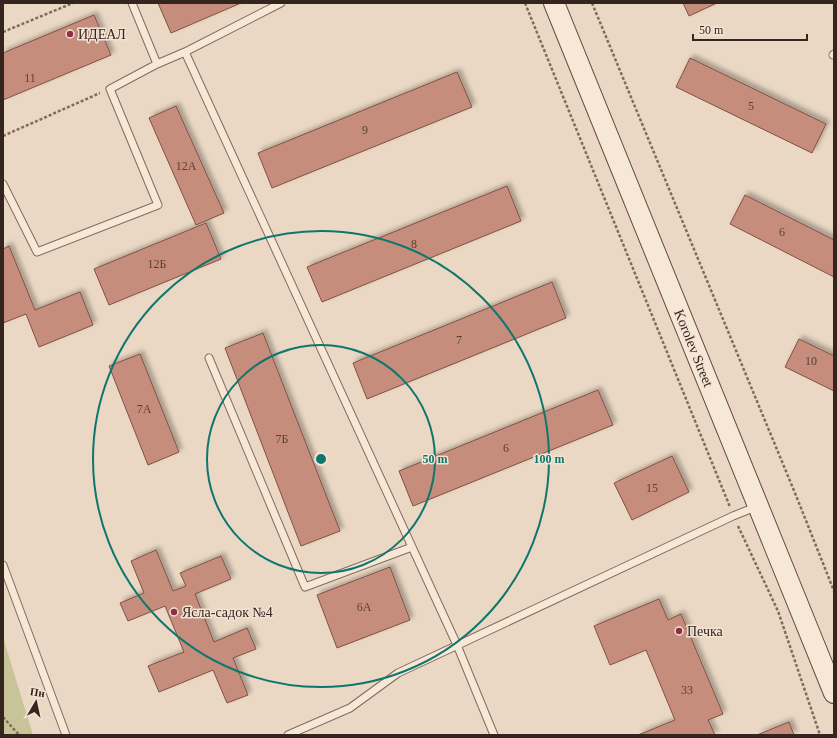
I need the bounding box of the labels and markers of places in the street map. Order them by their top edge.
place label: ИДЕАЛ [78,27,126,42]
marker: ИДЕАЛ [65,29,75,39]
centre of rings [314,452,328,466]
place label: Ясла-садок №4 [182,605,273,620]
marker: Ясла-садок №4 [169,607,179,617]
place label: Печка [687,624,724,639]
marker: Печка [674,626,684,636]

